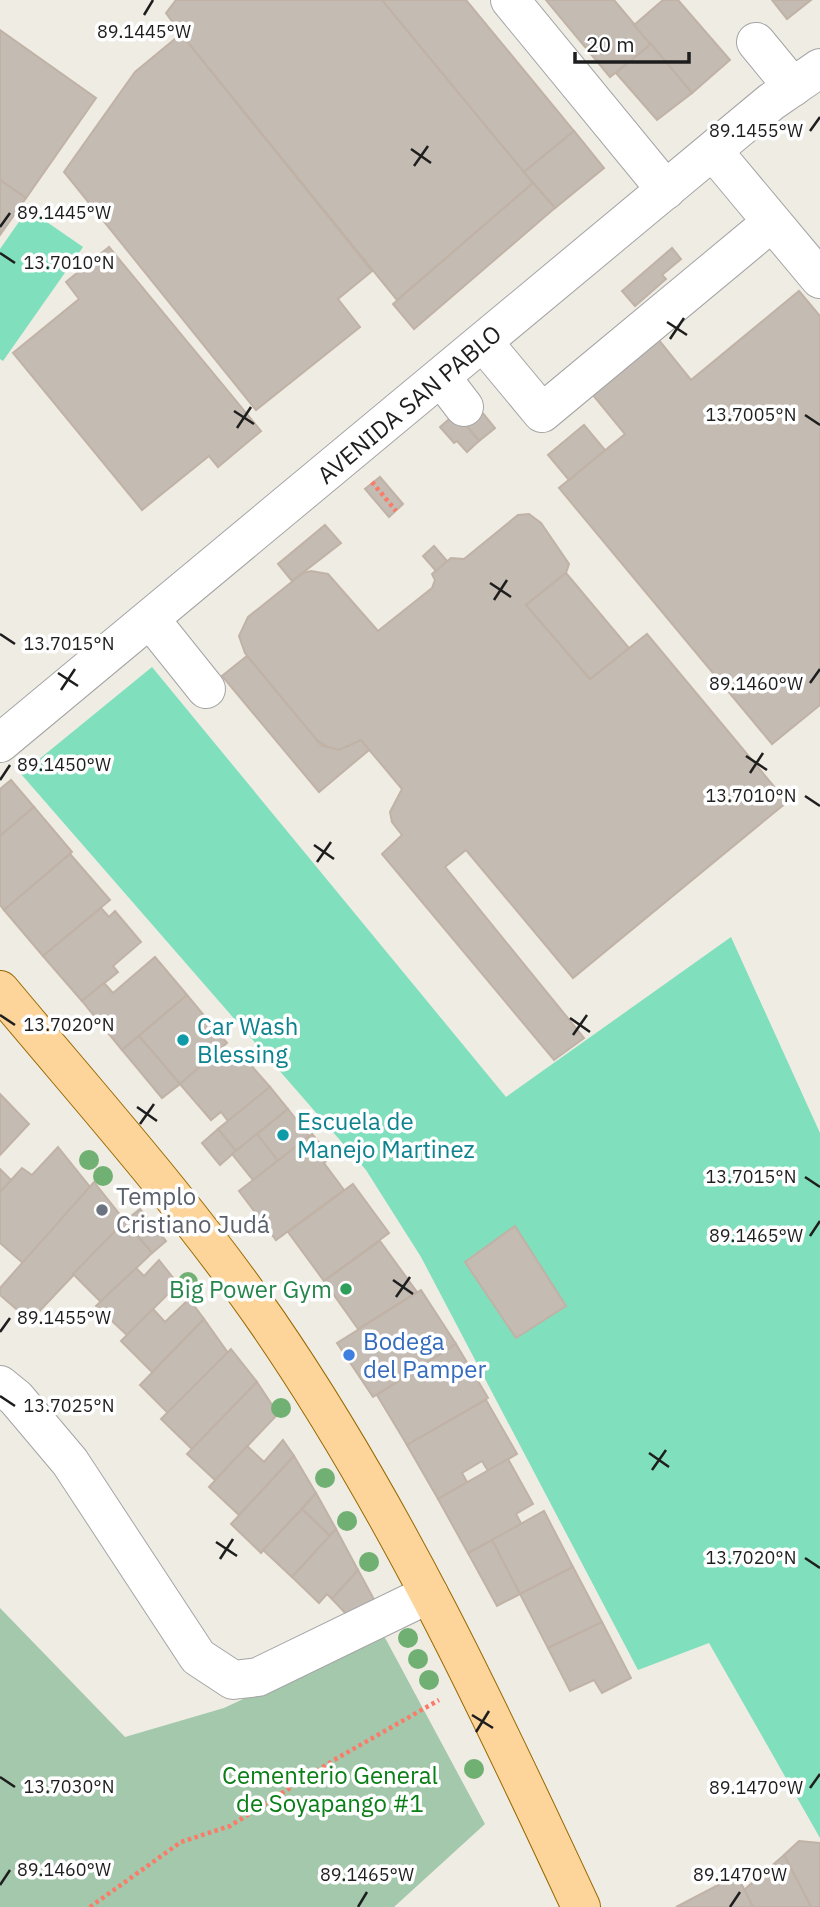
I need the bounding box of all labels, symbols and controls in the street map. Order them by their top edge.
text: 89.1445°W [97,20,191,43]
scale bar [575,21,689,65]
text: 20 m [586,30,635,58]
text: 89.1455°W [709,119,803,142]
text: 89.1445°W [17,201,111,224]
text: 13.7010°N [24,251,114,274]
street label: AVENIDA SAN PABLO [310,317,508,491]
text: 13.7005°N [706,403,796,426]
text: 13.7015°N [24,632,114,655]
text: 89.1460°W [709,672,803,695]
text: 89.1450°W [17,753,111,776]
text: 13.7010°N [706,784,796,807]
place label: Car Wash Blessing [197,1010,298,1070]
text: 13.7020°N [24,1013,114,1036]
marker: Car Wash Blessing [175,1032,191,1048]
place label: Escuela de Manejo Martinez [297,1105,475,1165]
marker: Escuela de Manejo Martinez [275,1127,291,1143]
text: 13.7015°N [706,1165,796,1188]
place label: Templo Cristiano Judá [116,1180,270,1240]
marker: Templo Cristiano Judá [94,1202,110,1218]
text: 89.1465°W [709,1224,803,1247]
place label: Big Power Gym [169,1273,332,1305]
marker: Big Power Gym [338,1281,354,1297]
text: 89.1455°W [17,1306,111,1329]
place label: Bodega del Pamper [363,1325,486,1385]
marker: Bodega del Pamper [341,1347,357,1363]
text: 13.7025°N [24,1394,114,1417]
text: 13.7020°N [706,1546,796,1569]
park label: Cementerio General de Soyapango #1 [222,1759,438,1819]
text: 13.7030°N [24,1775,114,1798]
text: 89.1470°W [709,1776,803,1799]
text: 89.1460°W [17,1858,111,1881]
text: 89.1465°W [320,1863,414,1886]
text: 89.1470°W [693,1863,787,1886]

